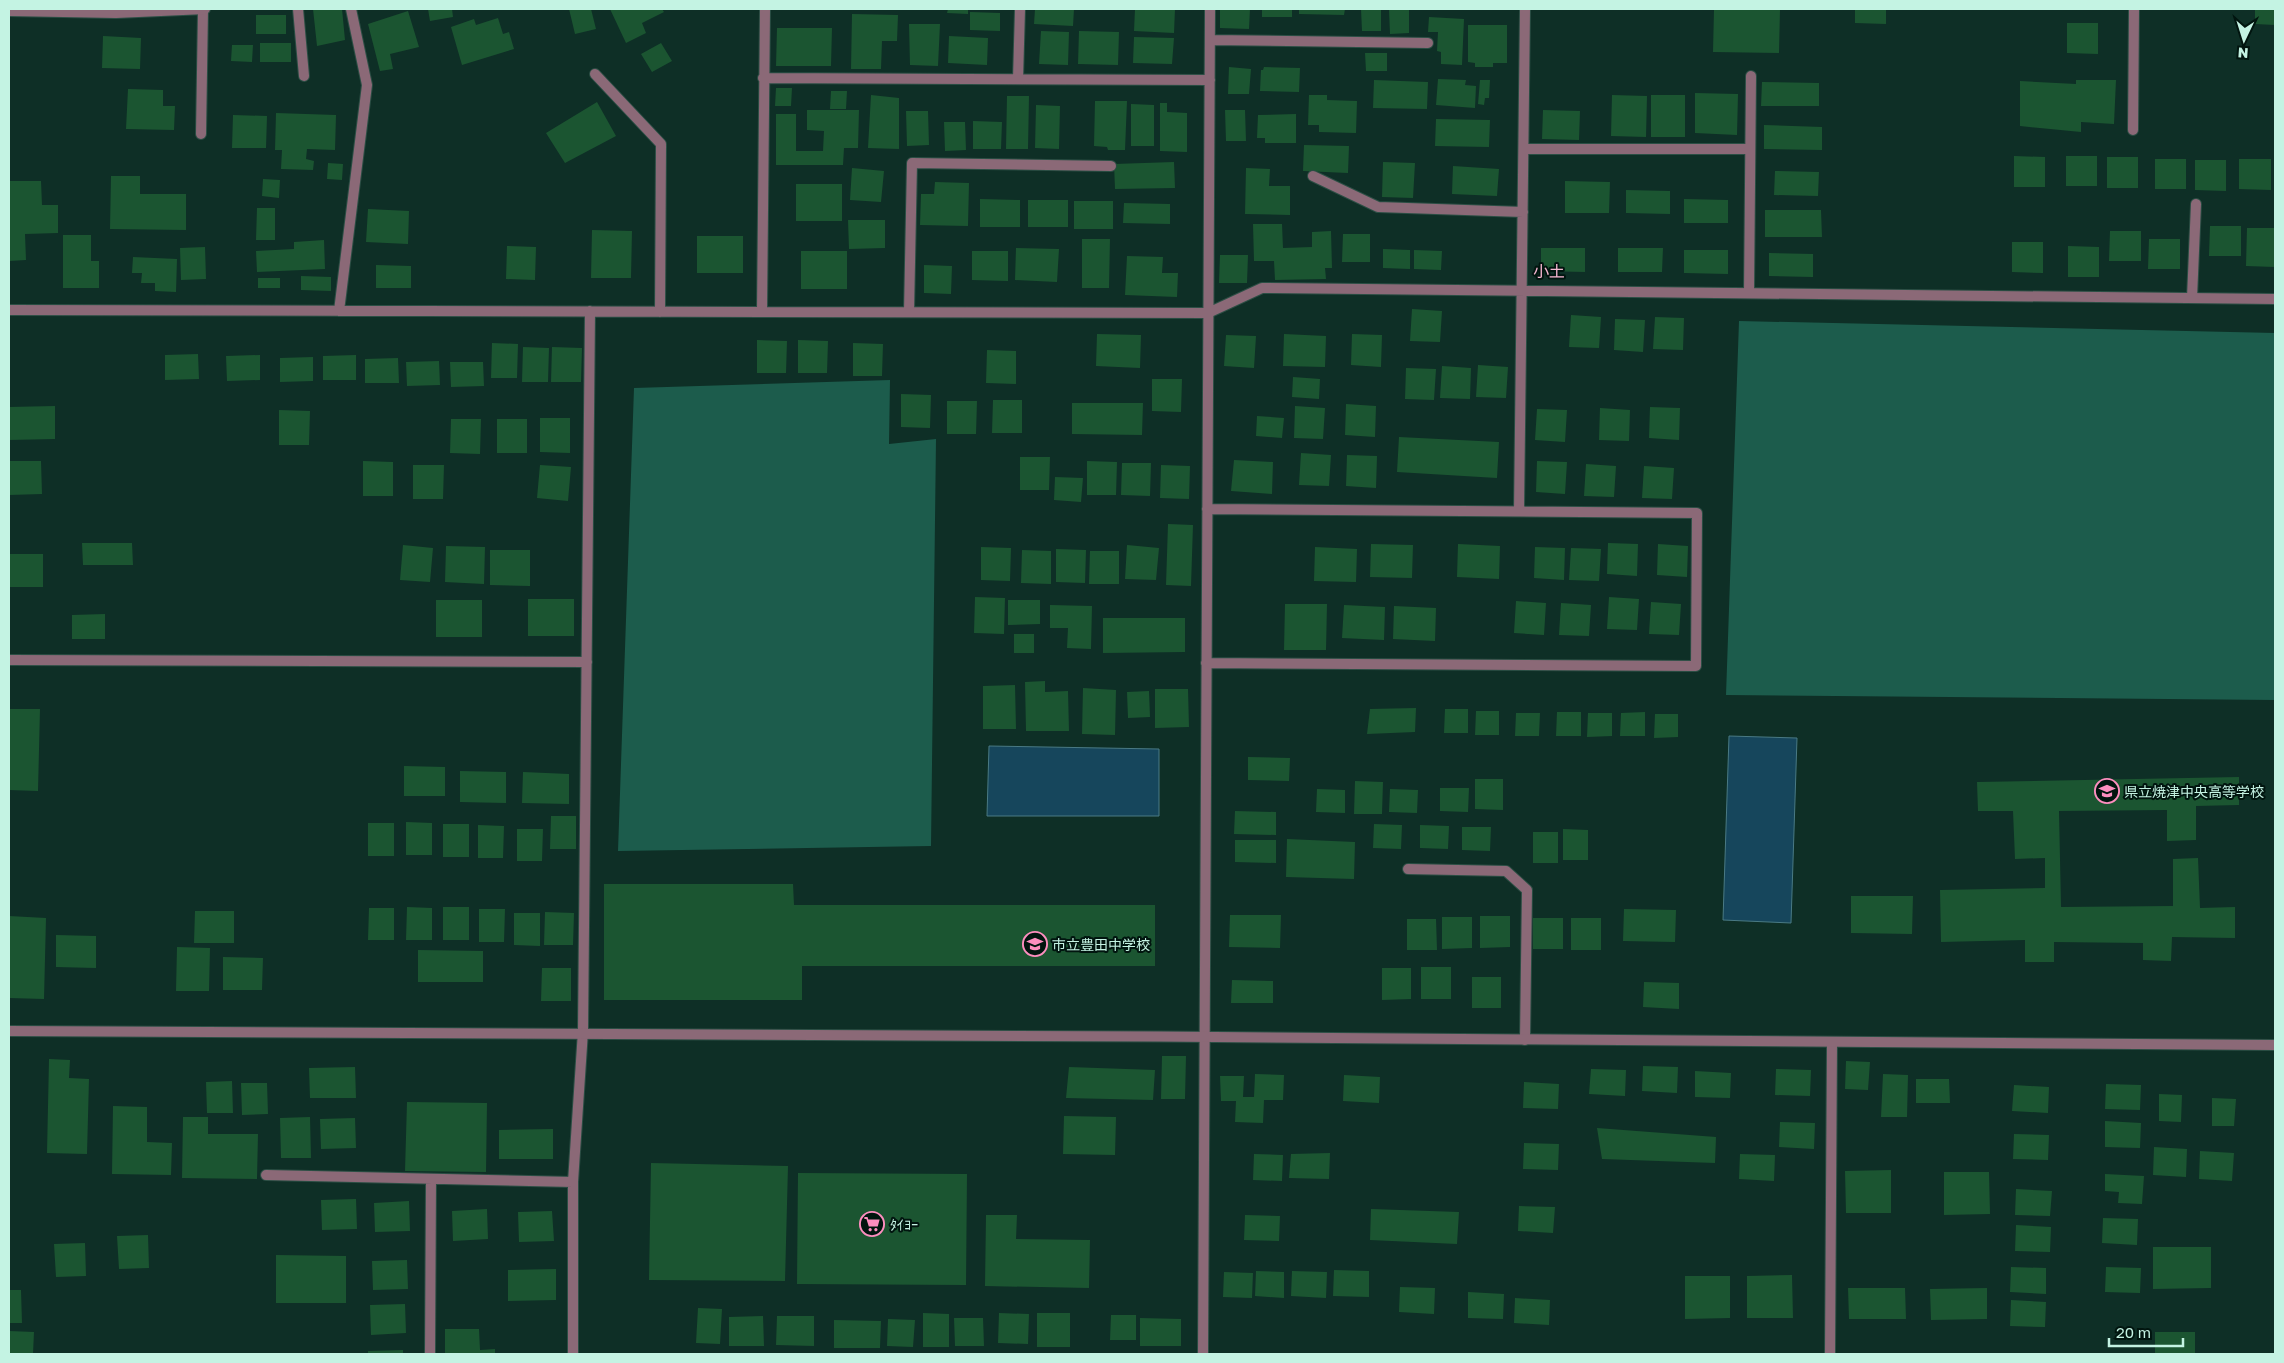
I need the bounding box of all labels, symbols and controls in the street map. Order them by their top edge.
north arrow [2219,15,2269,65]
text: N [2237,45,2249,62]
district label: 小土 [1533,261,1565,281]
school or university icon: 県立焼津中央高等学校 [2094,778,2120,804]
place label: 県立焼津中央高等学校 [2124,783,2264,800]
school or university icon: 市立豊田中学校 [1022,931,1048,957]
place label: 市立豊田中学校 [1052,936,1150,953]
supermarket icon: ﾀｲﾖｰ [859,1211,885,1237]
place label: ﾀｲﾖｰ [890,1216,918,1233]
scale bar [2109,1316,2183,1348]
text: 20 m [2116,1323,2151,1341]

